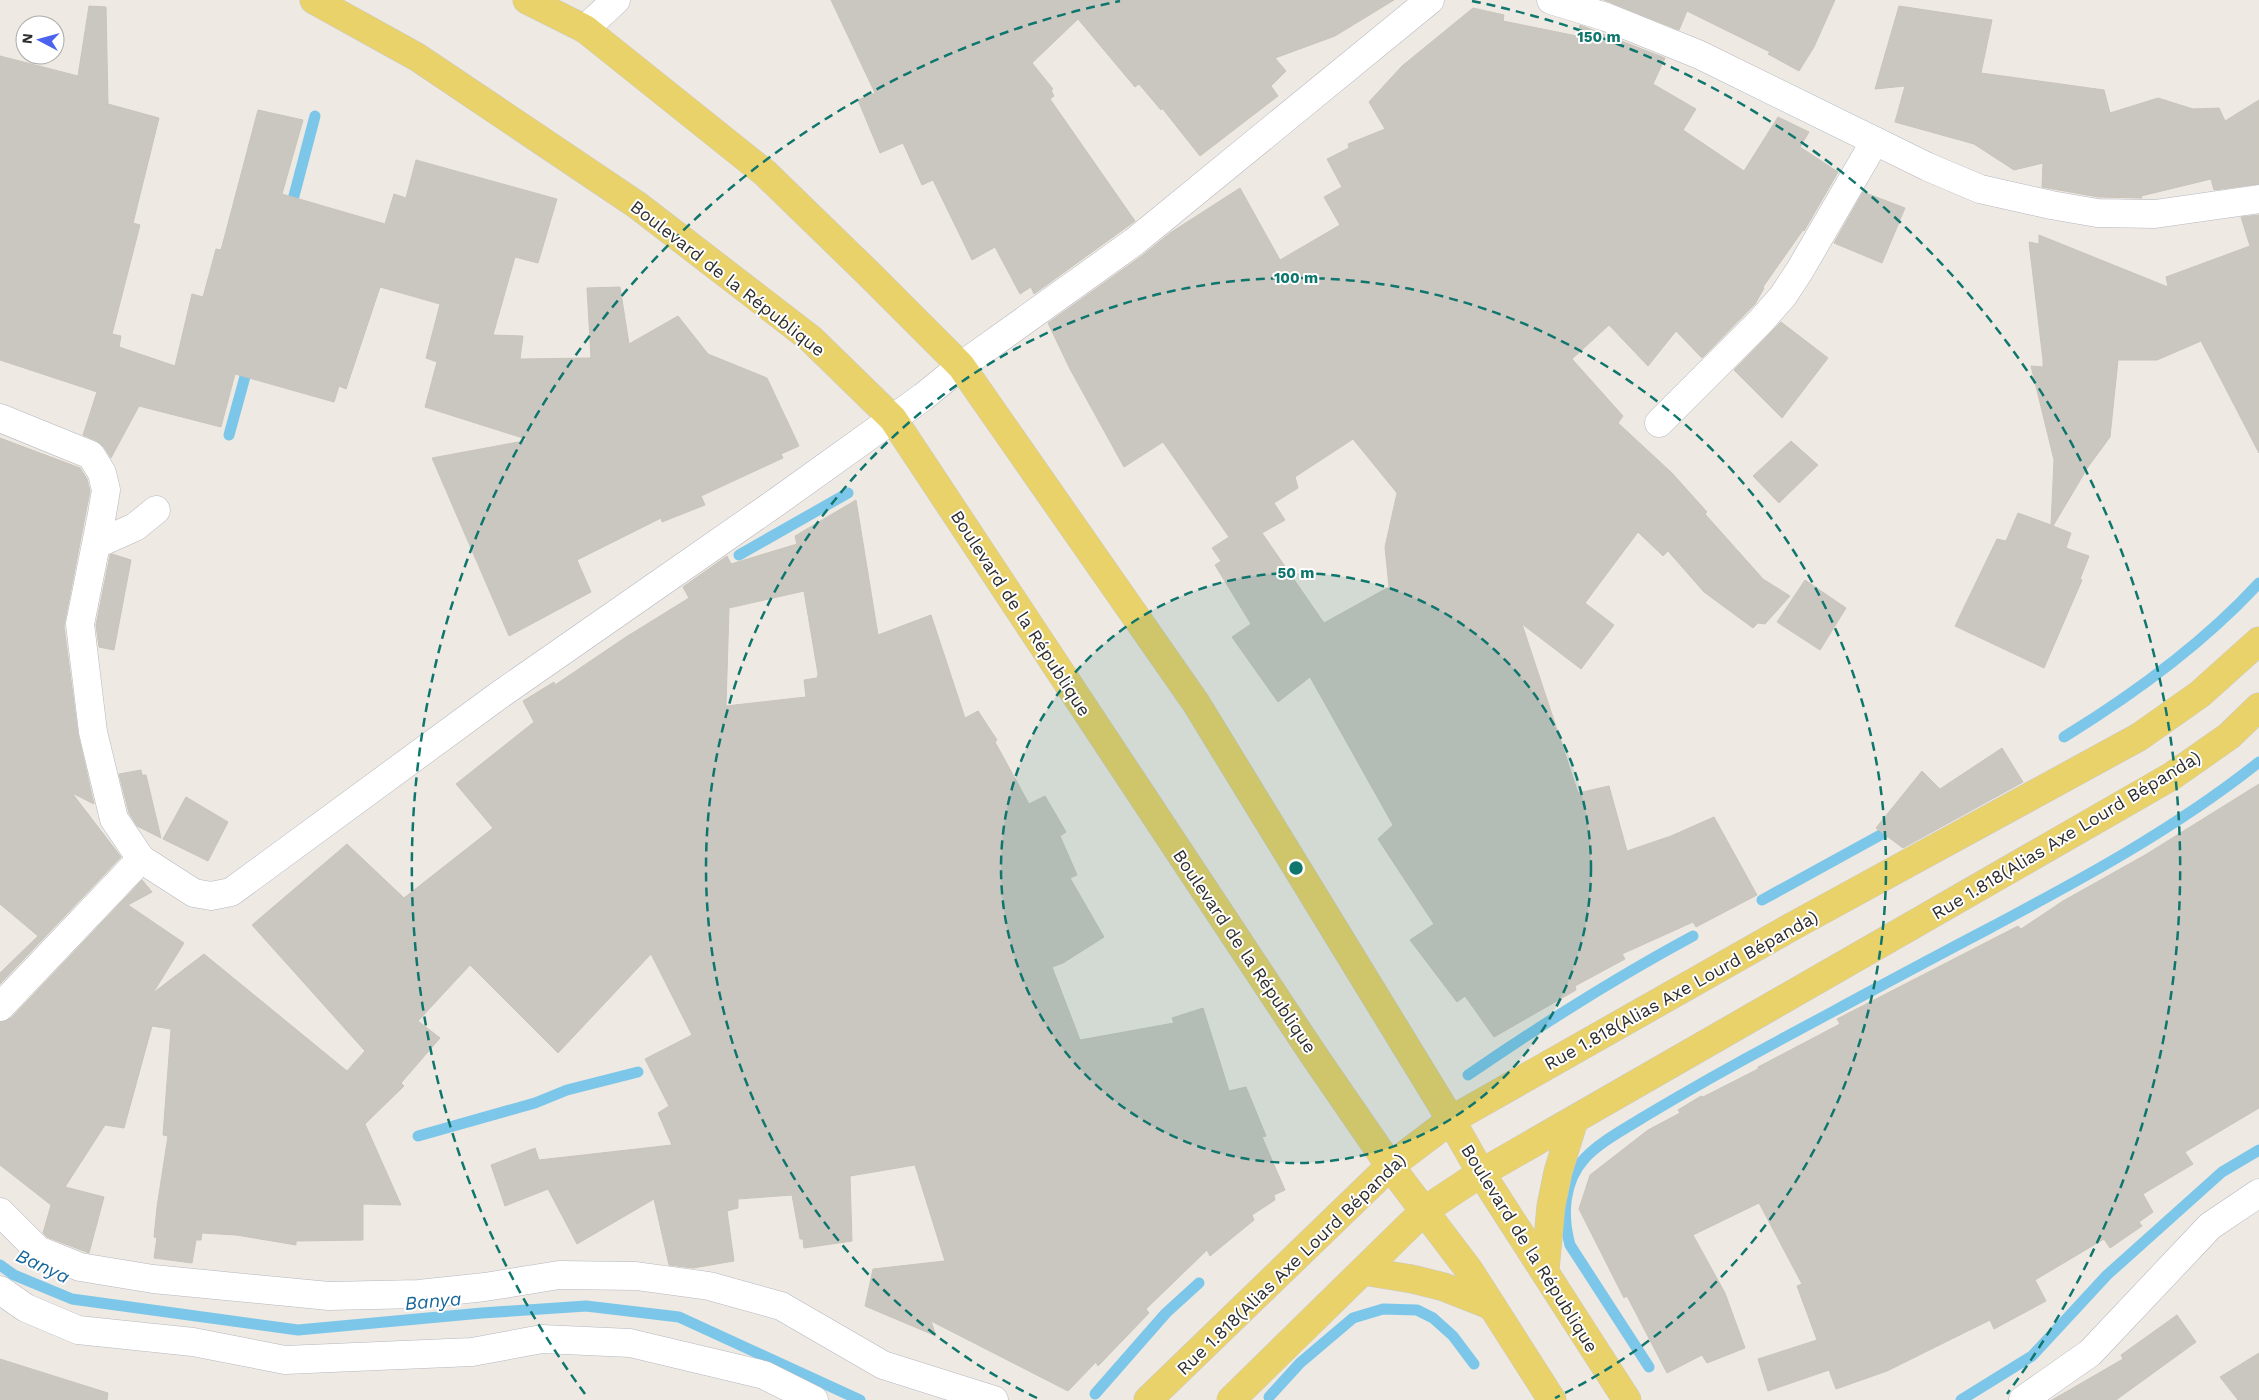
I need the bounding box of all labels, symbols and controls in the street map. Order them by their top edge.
north arrow [15,15,65,65]
text: 150 m [1577,28,1621,46]
text: N [19,33,36,45]
street label: Boulevard de la République [627,195,829,361]
text: 100 m [1274,269,1318,287]
street label: Boulevard de la République [947,506,1095,720]
text: 50 m [1278,564,1314,582]
street label: Rue 1.818(Alias Axe Lourd Bépanda) [1928,746,2204,924]
street label: Boulevard de la République [1169,845,1321,1057]
centre of rings [1287,859,1305,877]
street label: Rue 1.818(Alias Axe Lourd Bépanda) [1540,906,1822,1074]
street label: Boulevard de la République [1457,1140,1603,1356]
street label: Rue 1.818(Alias Axe Lourd Bépanda) [1172,1149,1410,1379]
water label: Banya [12,1244,74,1289]
water label: Banya [404,1287,463,1315]

